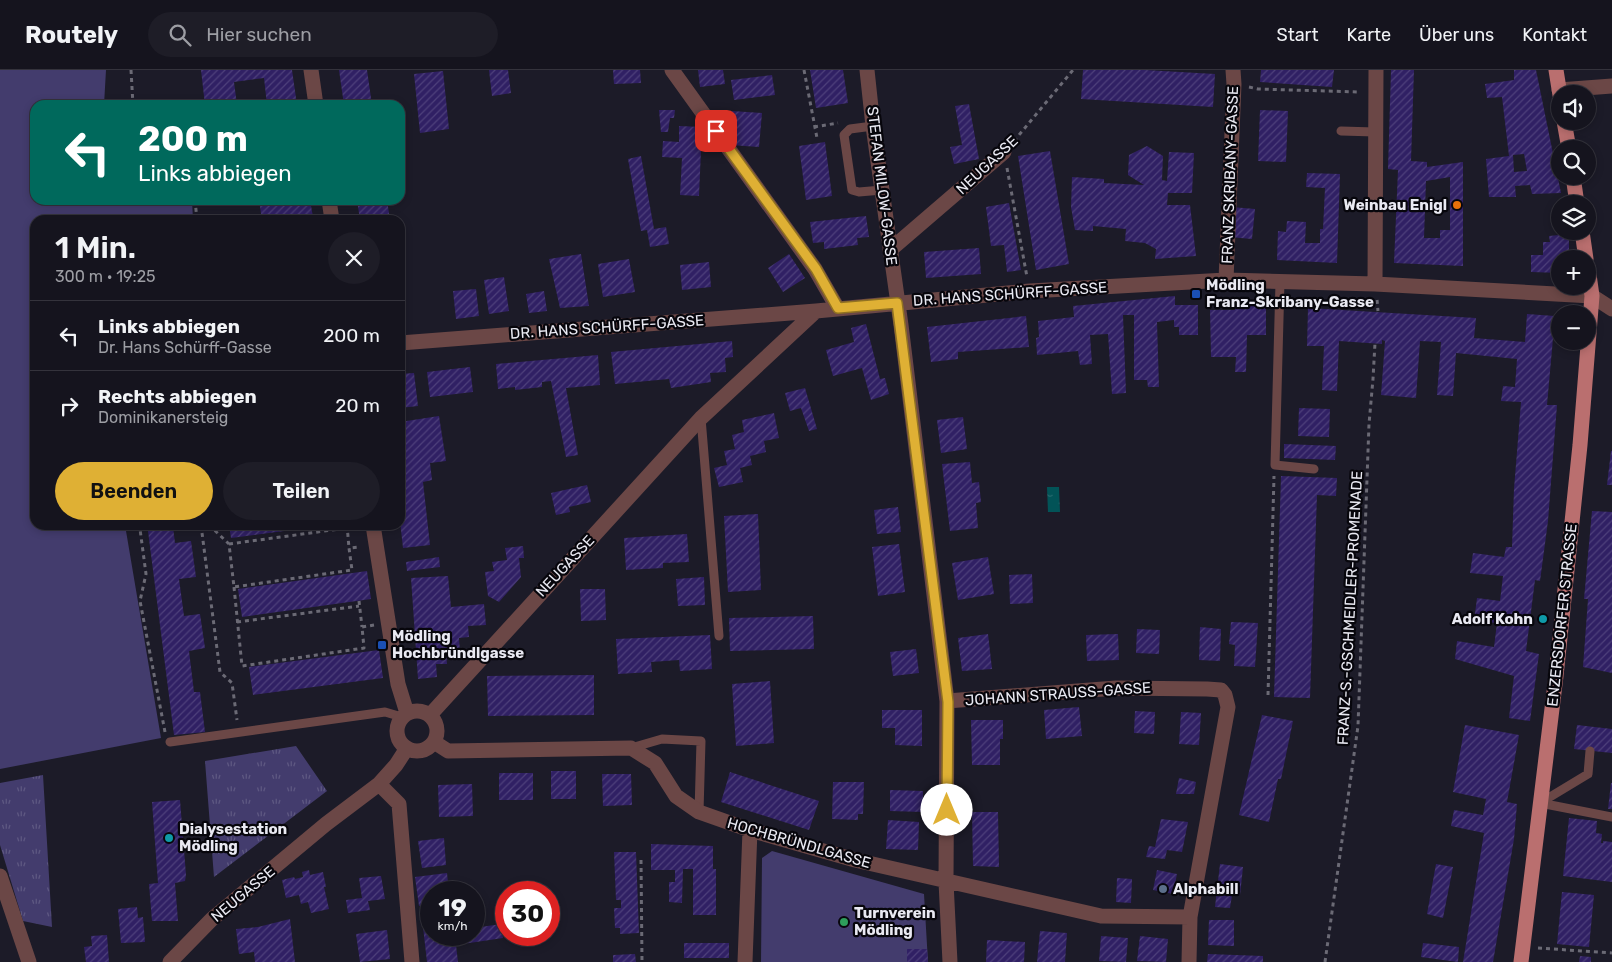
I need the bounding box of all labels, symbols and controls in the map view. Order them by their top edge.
search box [148,12,498,57]
text: Routely [25,21,118,49]
icon: search [166,21,194,49]
text: Hier suchen [206,23,312,46]
text: Start [1276,24,1319,46]
text: Karte [1347,24,1391,46]
text: Über uns [1419,24,1494,46]
text: Kontakt [1522,24,1587,46]
map controls [1551,85,1596,350]
button: sound [1551,85,1596,130]
street label: FRANZ SKRIBANY-GASSE [1218,86,1242,264]
street label: STEFAN MILOW-GASSE [863,105,901,267]
pin [695,110,737,152]
icon: arrive [702,117,730,145]
text: 200 m [138,118,248,160]
icon: left [55,120,120,185]
street label: NEUGASSE [952,132,1022,198]
button: search [1551,140,1596,185]
text: Links abbiegen [138,160,292,187]
button: layers [1551,195,1596,240]
place label: Weinbau Enigl [1344,196,1447,214]
marker: Weinbau Enigl [1451,199,1463,211]
text: 1 Min. [55,230,136,266]
button: close [328,232,380,284]
button: + [1551,250,1596,295]
text: 300 m · 19:25 [55,267,156,286]
place label: Mödling Franz-Skribany-Gasse [1206,276,1374,311]
street label: DR. HANS SCHÜRFF-GASSE [912,278,1108,310]
marker: Mödling Franz-Skribany-Gasse [1190,288,1202,300]
button: − [1551,305,1596,350]
street label: DR. HANS SCHÜRFF-GASSE [509,311,705,343]
text: Links abbiegen [98,315,240,338]
icon: left [55,322,83,350]
text: 200 m [323,324,380,347]
text: Dr. Hans Schürff-Gasse [98,338,272,357]
text: Rechts abbiegen [98,385,257,408]
icon: right [55,392,83,420]
text: 20 m [335,394,380,417]
text: Dominikanersteig [98,408,228,427]
button: Beenden [55,462,213,520]
button: Teilen [223,462,380,520]
street label: FRANZ-S.-GSCHMEIDLER-PROMENADE [1334,471,1366,745]
street label: ENZERSDORFER STRASSE [1543,523,1581,707]
street label: NEUGASSE [532,531,598,601]
place label: Adolf Kohn [1452,610,1533,628]
marker: Adolf Kohn [1537,613,1549,625]
place label: Mödling Hochbründlgasse [392,627,524,662]
marker: Mödling Hochbründlgasse [376,639,388,651]
street label: JOHANN STRAUSS-GASSE [964,679,1152,709]
position arrow [920,783,972,835]
street label: HOCHBRÜNDLGASSE [725,814,873,872]
place label: Dialysestation Mödling [179,820,287,855]
marker: Dialysestation Mödling [163,832,175,844]
street label: NEUGASSE [207,862,279,926]
place label: Alphabill [1173,880,1238,898]
speed limit sign: 30 [495,881,560,946]
marker: Alphabill [1157,883,1169,895]
text: 19 [438,893,467,922]
place label: Turnverein Mödling [854,904,936,939]
marker: Turnverein Mödling [838,916,850,928]
text: km/h [438,919,467,933]

